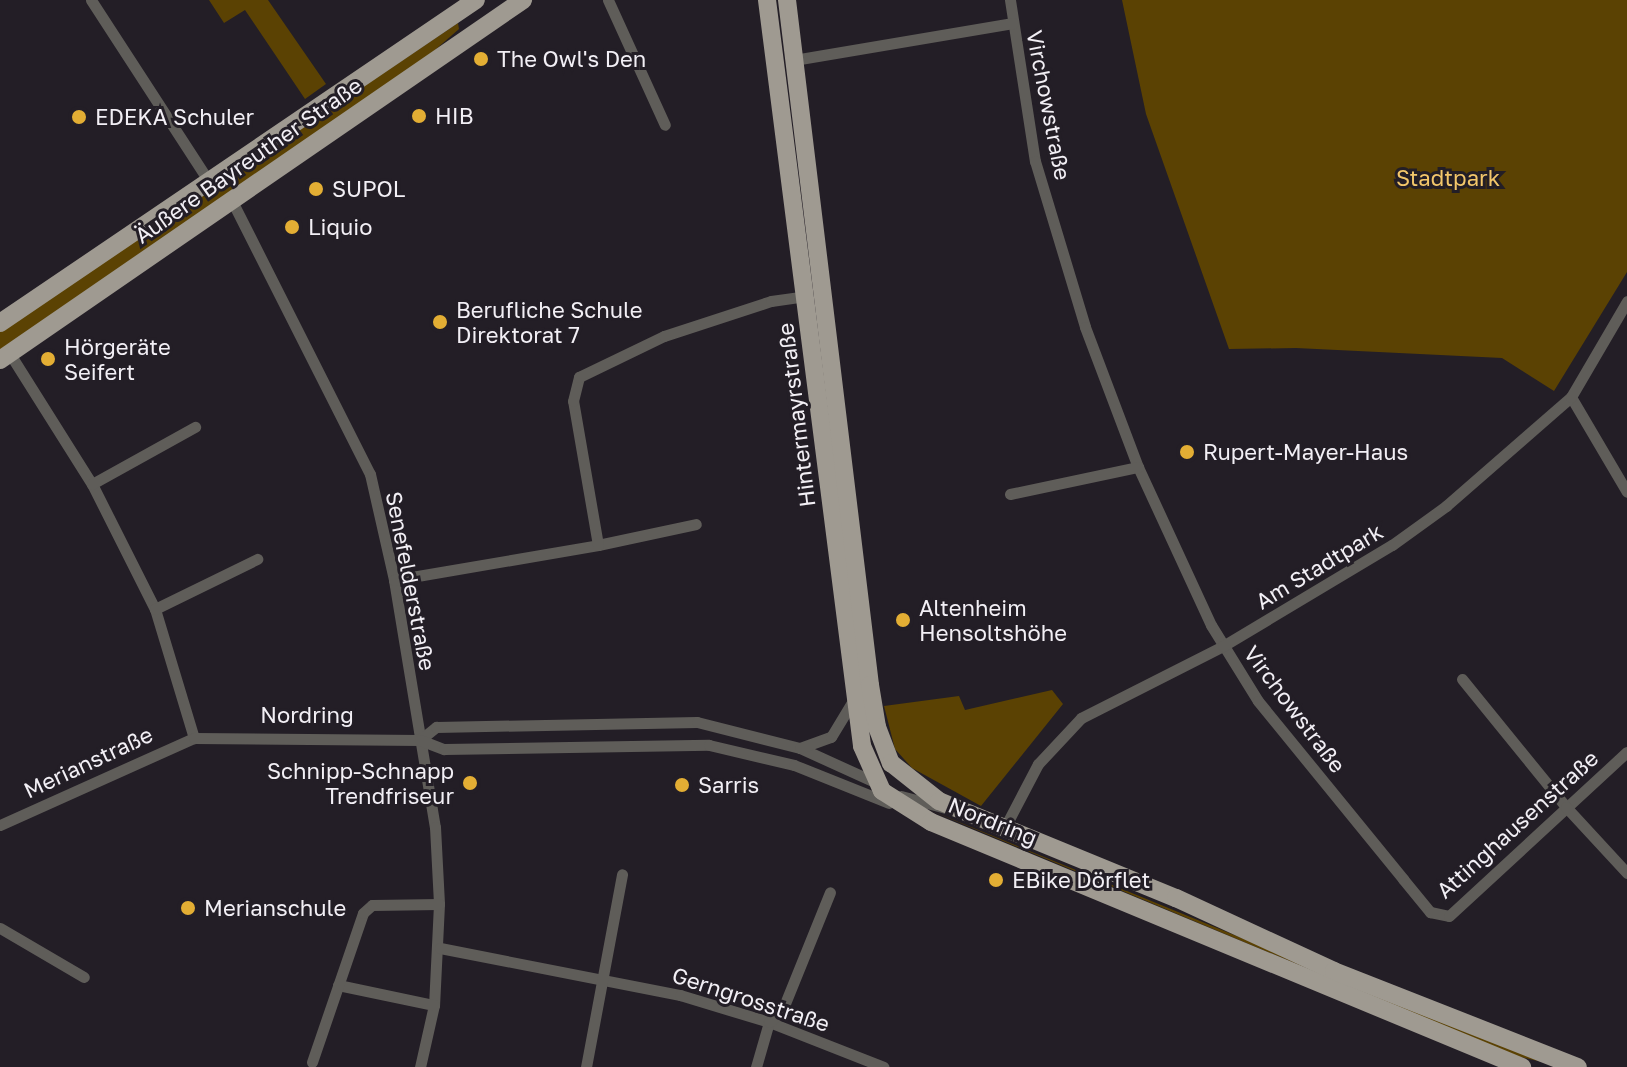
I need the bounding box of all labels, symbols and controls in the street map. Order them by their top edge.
street label: Virchowstraße [1022,28,1076,182]
place label: The Owl's Den [497,46,646,72]
marker: The Owl's Den [472,50,490,68]
street label: Äußere Bayreuther Straße [129,71,367,249]
place label: HIB [435,103,473,129]
place label: EDEKA Schuler [95,104,254,130]
marker: HIB [410,107,428,125]
marker: EDEKA Schuler [70,108,88,126]
park label: Stadtpark [1396,165,1500,191]
place label: SUPOL [332,176,405,202]
marker: SUPOL [307,180,325,198]
place label: Liquio [308,214,372,240]
marker: Liquio [283,218,301,236]
place label: Berufliche Schule Direktorat 7 [456,296,643,348]
marker: Berufliche Schule Direktorat 7 [431,313,449,331]
street label: Hintermayrstraße [772,321,820,509]
place label: Hörgeräte Seifert [64,333,171,384]
marker: Hörgeräte Seifert [39,350,57,368]
place label: Rupert-Mayer-Haus [1203,439,1408,465]
marker: Rupert-Mayer-Haus [1178,443,1196,461]
street label: Senefelderstraße [381,489,441,673]
street label: Am Stadtpark [1251,518,1387,614]
place label: Altenheim Hensoltshöhe [919,594,1067,646]
marker: Altenheim Hensoltshöhe [894,611,912,629]
street label: Virchowstraße [1239,640,1351,778]
street label: Nordring [260,702,354,728]
street label: Merianstraße [19,721,157,803]
street label: Attinghausenstraße [1431,745,1603,903]
place label: Schnipp-Schnapp Trendfriseur [267,757,454,808]
place label: Sarris [698,772,759,798]
marker: Schnipp-Schnapp Trendfriseur [461,774,479,792]
marker: Sarris [673,776,691,794]
street label: Nordring [945,791,1041,851]
place label: EBike Dörflet [1012,867,1150,893]
marker: EBike Dörflet [987,871,1005,889]
place label: Merianschule [204,895,346,921]
marker: Merianschule [179,899,197,917]
street label: Gerngrosstraße [669,961,833,1037]

